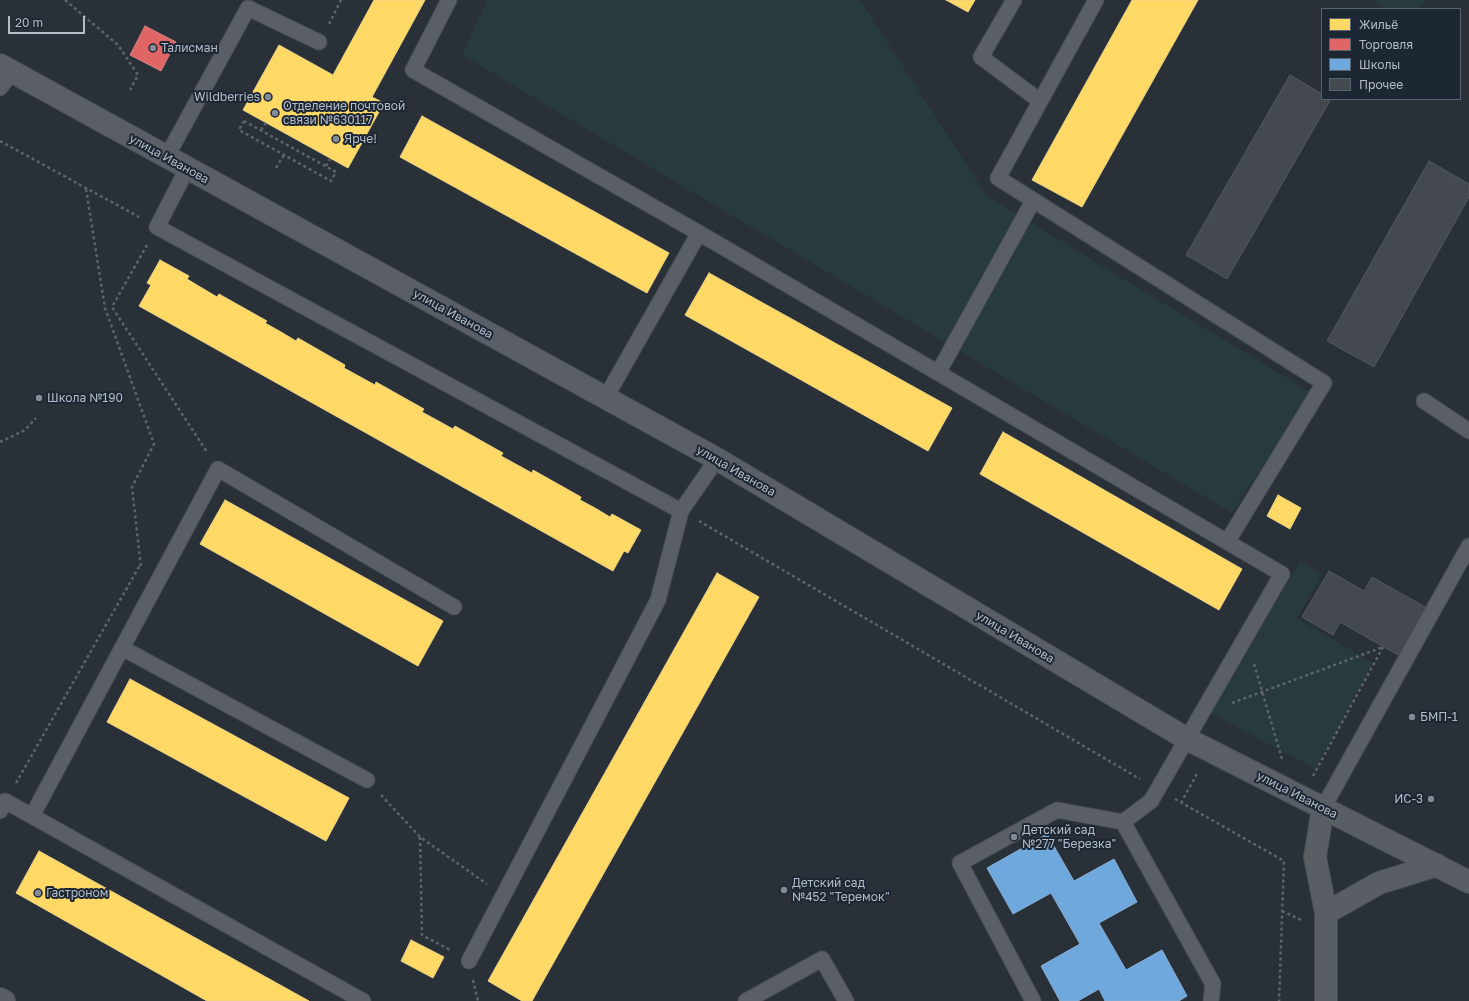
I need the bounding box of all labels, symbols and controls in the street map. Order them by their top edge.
scale bar [10,8,87,34]
legend [1321,8,1461,100]
text: 20 m [15,15,43,30]
text: Жильё [1359,17,1398,32]
text: Торговля [1359,37,1413,52]
place label: Талисман [161,41,218,55]
marker: Талисман [148,43,158,53]
text: Школы [1359,57,1400,72]
text: Прочее [1359,77,1403,92]
place label: Wildberries [194,90,260,104]
marker: Wildberries [263,92,273,102]
place label: Отделение почтовой связи №630117 [283,99,405,127]
marker: Отделение почтовой связи №630117 [270,108,280,118]
street label: улица Иванова [127,131,211,187]
place label: Ярче! [344,132,377,146]
marker: Ярче! [331,134,341,144]
street label: улица Иванова [411,286,495,342]
place label: Школа №190 [47,391,123,405]
marker: Школа №190 [34,393,44,403]
street label: улица Иванова [694,443,778,499]
street label: улица Иванова [973,608,1057,666]
place label: БМП-1 [1420,710,1458,724]
marker: БМП-1 [1407,712,1417,722]
street label: улица Иванова [1254,768,1340,822]
place label: ИС-3 [1394,792,1423,806]
marker: ИС-3 [1426,794,1436,804]
place label: Детский сад №277 "Березка" [1022,823,1116,851]
marker: Детский сад №277 "Березка" [1009,832,1019,842]
place label: Детский сад №452 "Теремок" [792,876,890,904]
marker: Детский сад №452 "Теремок" [779,885,789,895]
place label: Гастроном [46,886,108,900]
marker: Гастроном [33,888,43,898]

